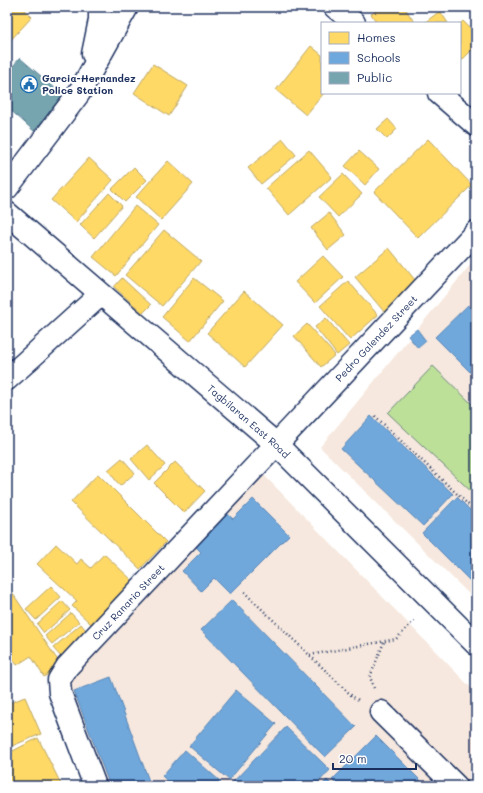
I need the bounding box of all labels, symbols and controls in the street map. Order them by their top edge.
legend [321,22,461,94]
text: Homes [357,29,396,45]
text: Schools [357,49,401,65]
text: Public [357,69,392,85]
place label: Garcia-Hernandez Police Station [42,71,136,97]
public building icon: Garcia-Hernandez Police Station [19,74,39,94]
street label: Pedro Galendez Street [332,292,420,384]
street label: Tagbilaran East Road [205,381,293,461]
street label: Cruz Ranario Street [89,561,168,643]
scale bar [333,745,416,771]
text: 20 m [339,750,367,766]

